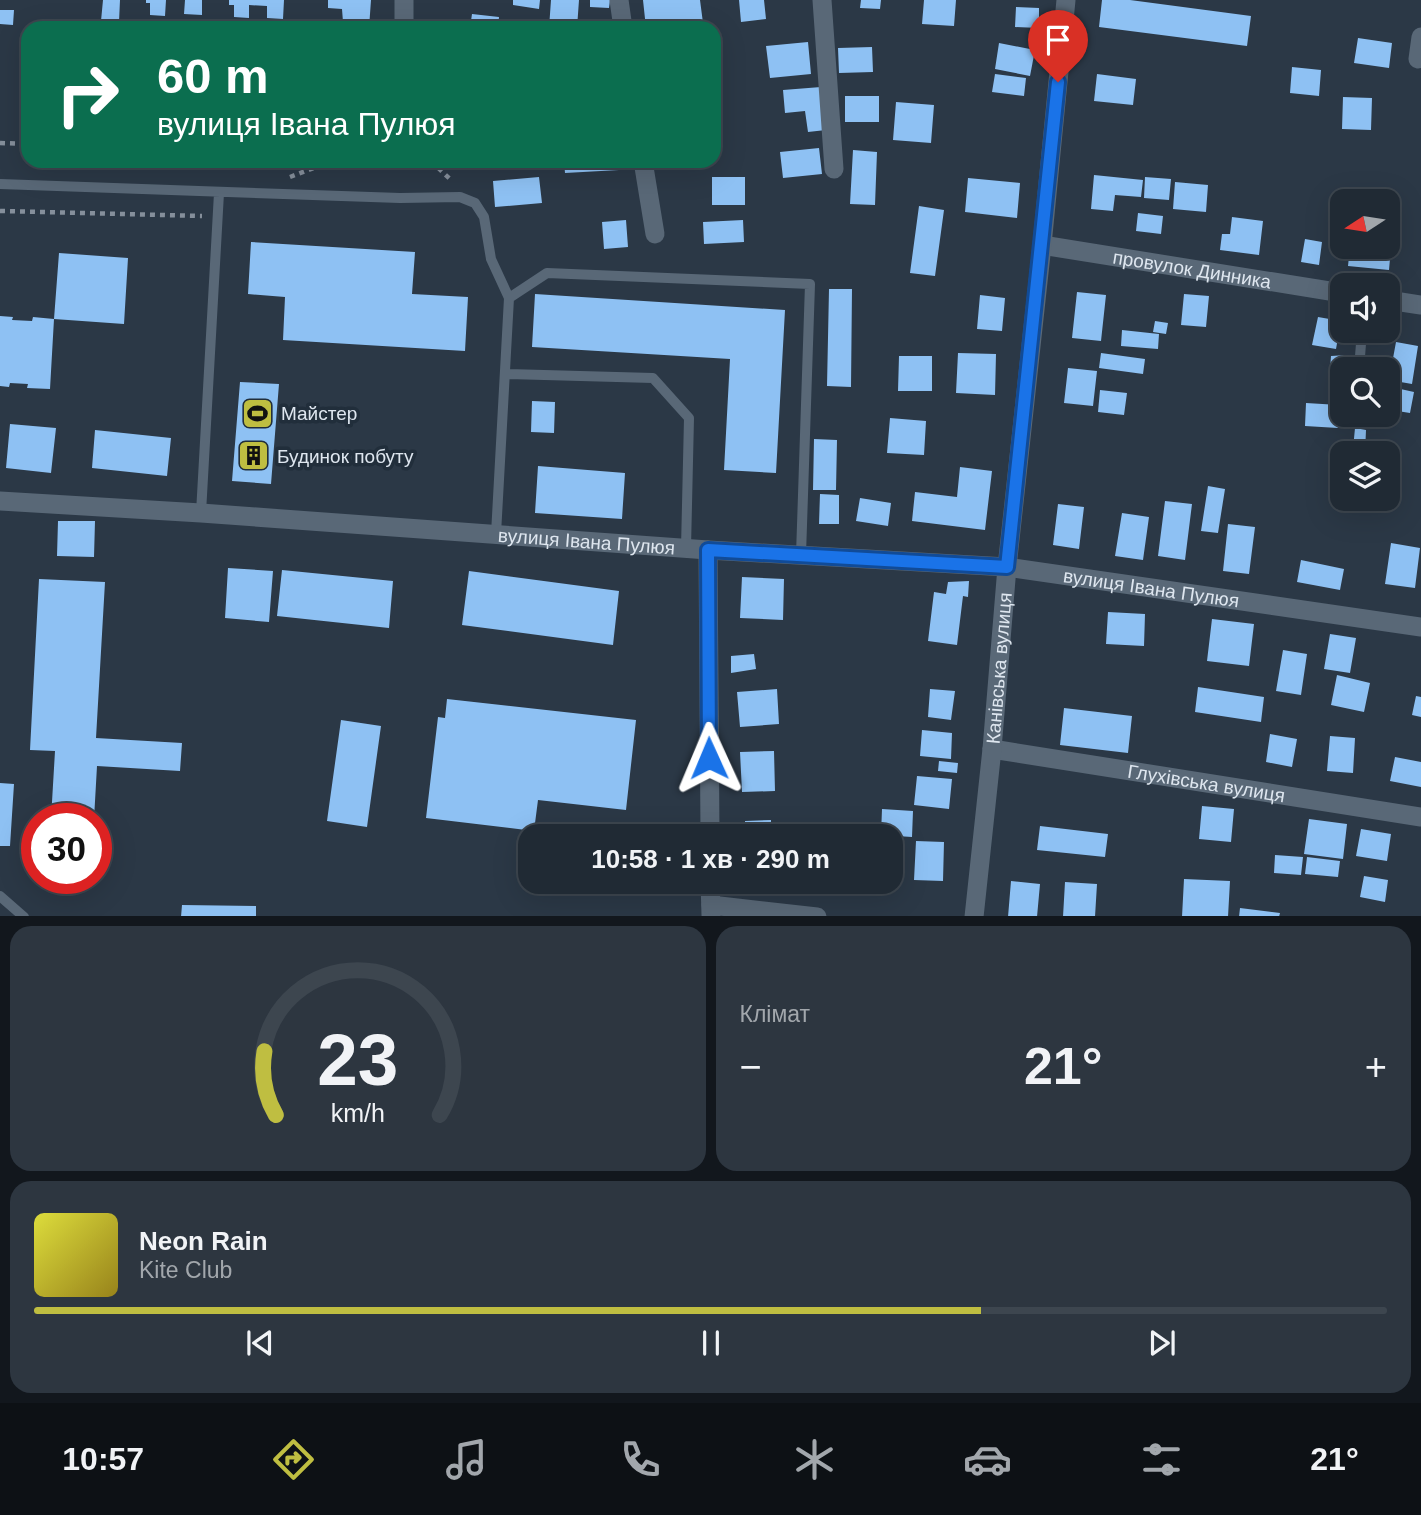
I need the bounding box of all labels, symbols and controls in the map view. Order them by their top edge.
pin [1028,10,1088,82]
icon: arrive [1039,21,1077,59]
icon: right [42,49,133,140]
text: 60 m [157,49,269,103]
text: вулиця Івана Пулюя [157,106,456,142]
north arrow [1330,189,1400,259]
map controls [1330,189,1400,511]
street label: провулок Динника [1111,246,1273,292]
button: sound [1330,273,1400,343]
button: search [1330,357,1400,427]
sports icon: Майстер [241,396,275,430]
place label: Майстер [281,403,357,424]
building icon: Будинок побуту [237,439,271,473]
button: layers [1330,441,1400,511]
place label: Будинок побуту [277,446,414,467]
street label: вулиця Івана Пулюя [497,524,676,558]
street label: вулиця Івана Пулюя [1062,565,1241,611]
street label: Канівська вулиця [982,592,1015,745]
position arrow [672,721,746,795]
street label: Глухівська вулиця [1126,760,1287,806]
speed limit sign: 30 [21,803,112,894]
text: 10:58 · 1 хв · 290 m [591,844,830,874]
text: Клімат [740,1001,810,1027]
text: 23 [317,1019,398,1100]
text: 21° [1024,1037,1103,1095]
text: − [740,1046,762,1088]
text: + [1365,1046,1387,1088]
text: km/h [331,1098,385,1126]
text: Neon Rain [139,1226,268,1256]
text: Kite Club [139,1257,232,1283]
icon: previous [241,1324,279,1362]
icon: pause [692,1324,730,1362]
icon: next [1143,1324,1181,1362]
icon: directions [269,1435,318,1484]
icon: music [442,1435,491,1484]
icon: phone [616,1435,665,1484]
icon: climate [790,1435,839,1484]
icon: car [963,1435,1012,1484]
icon: filters [1137,1435,1186,1484]
text: 10:57 [62,1441,144,1477]
text: 21° [1310,1441,1359,1477]

